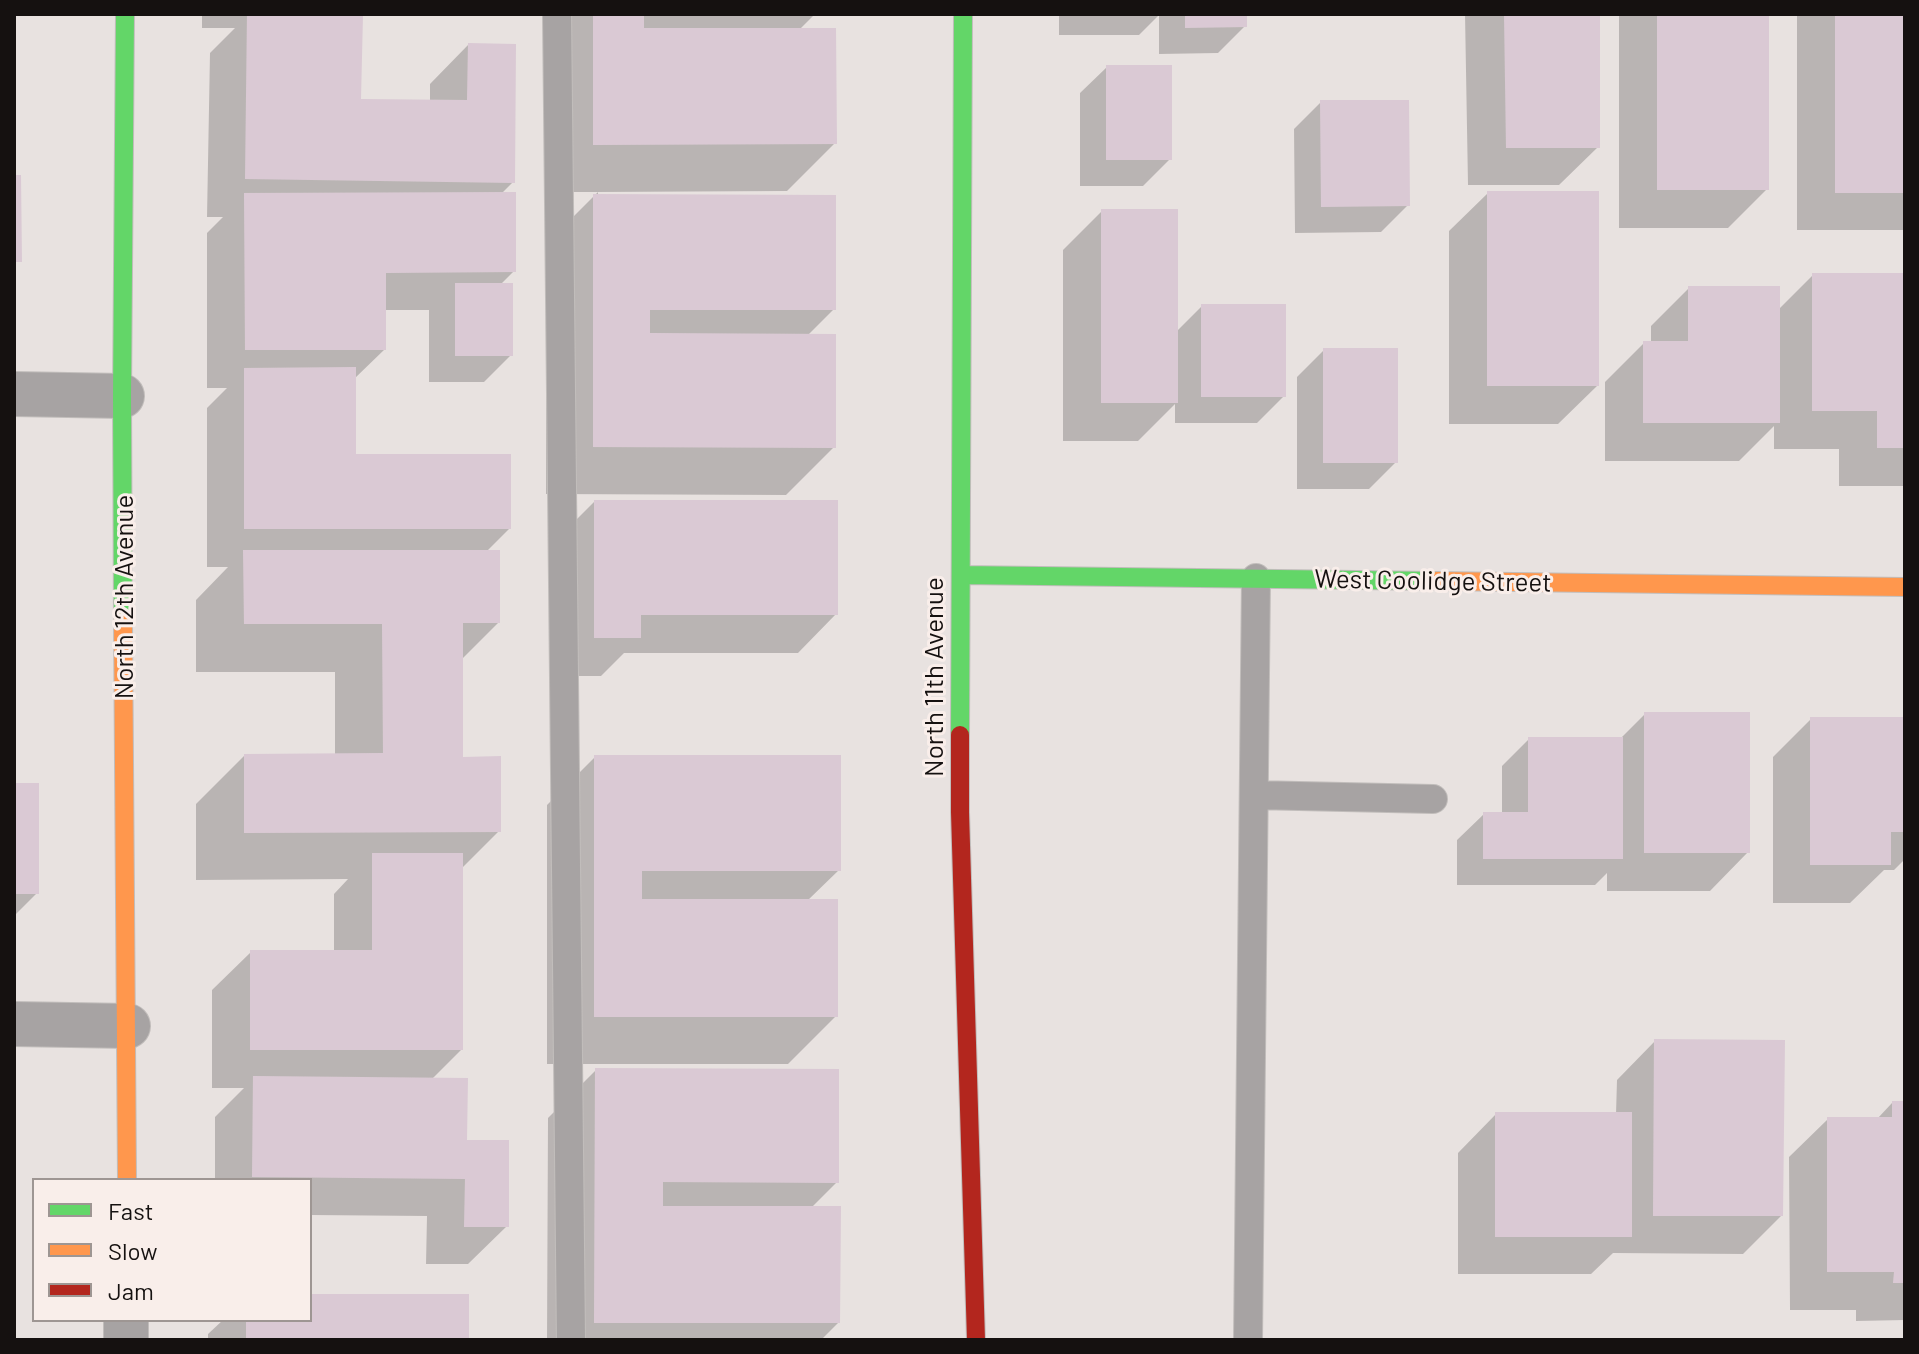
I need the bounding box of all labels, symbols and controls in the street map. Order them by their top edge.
street label: North 12th Avenue [108,495,140,699]
street label: West Coolidge Street [1314,563,1552,599]
street label: North 11th Avenue [918,577,950,777]
legend [32,1178,312,1322]
text: Fast [108,1196,153,1225]
text: Slow [108,1236,157,1265]
text: Jam [108,1276,154,1305]

